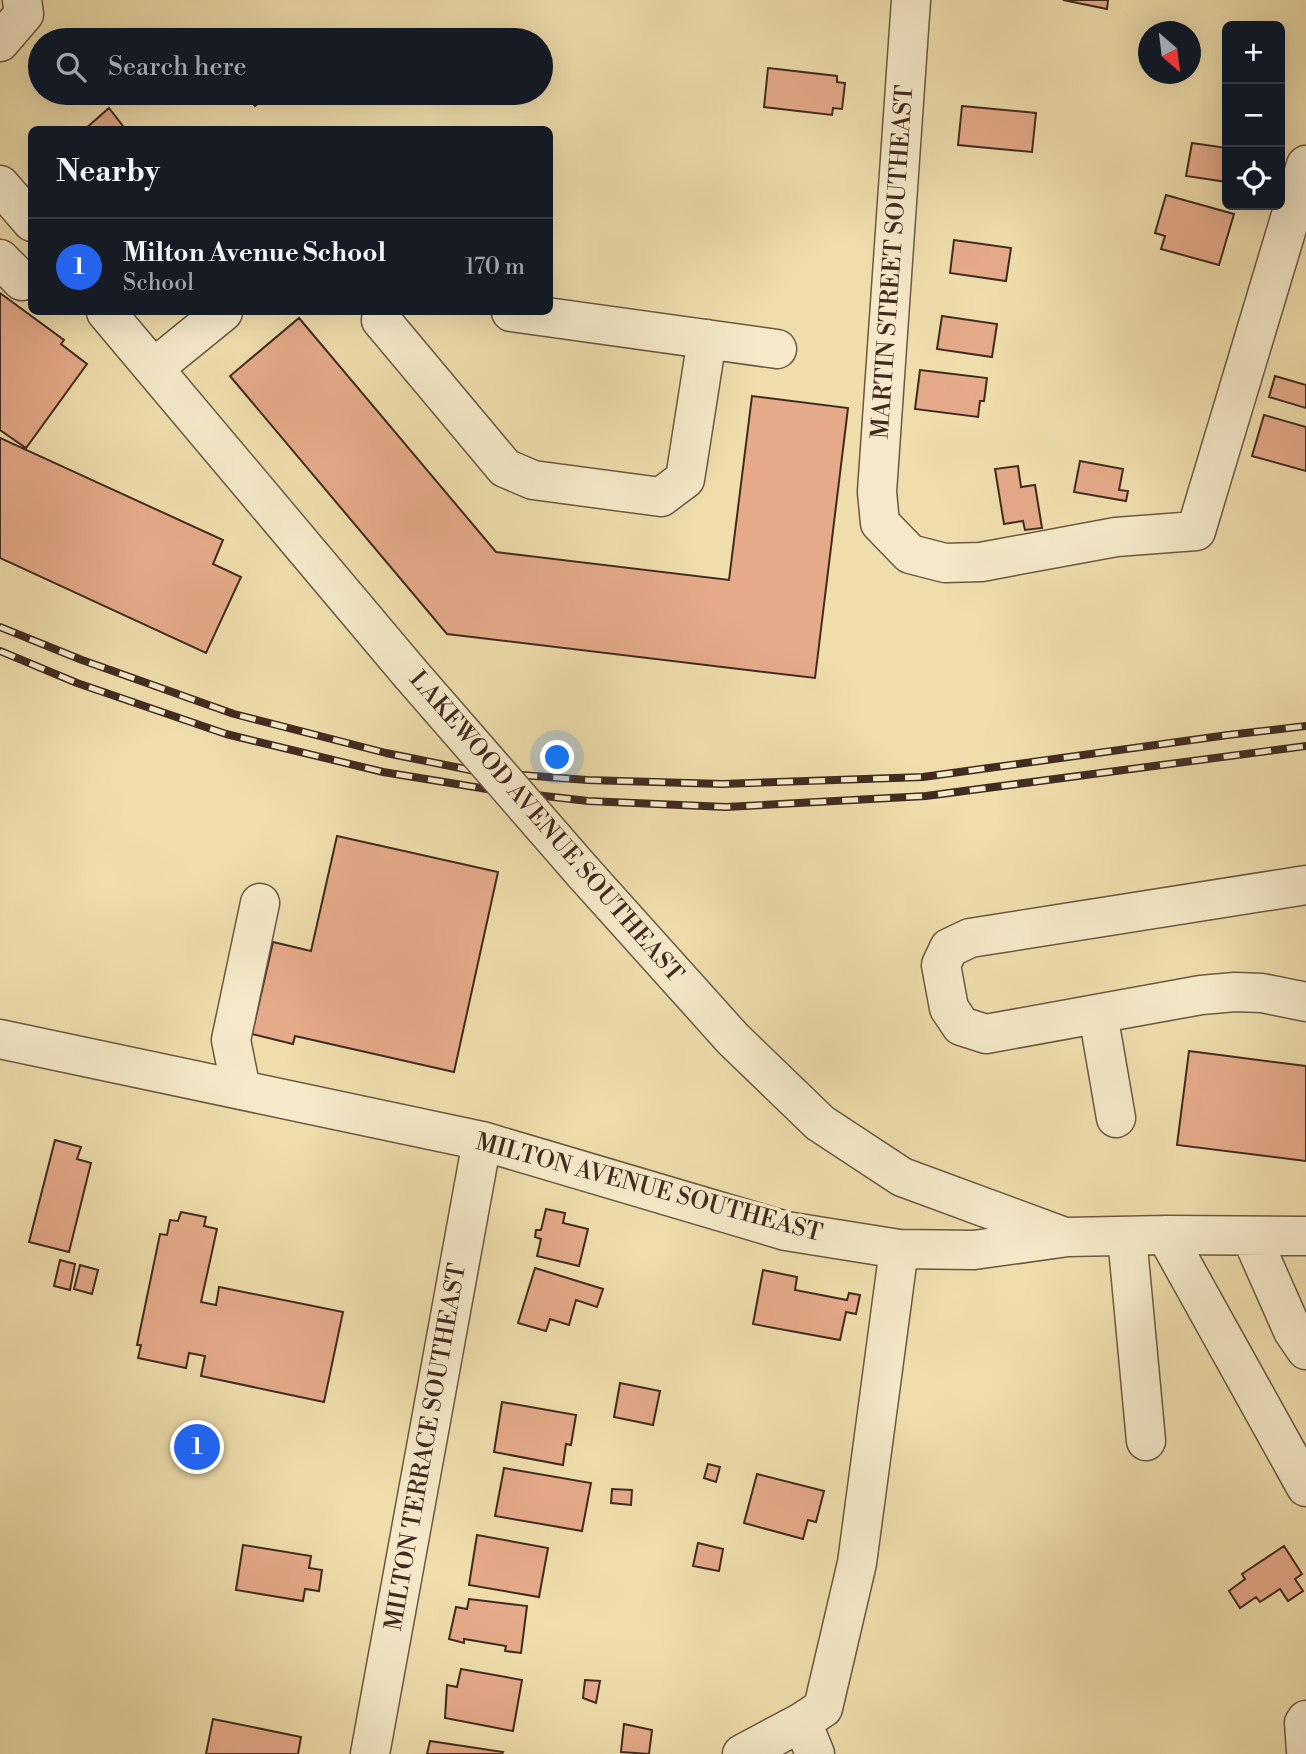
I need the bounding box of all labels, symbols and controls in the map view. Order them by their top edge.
north arrow [1138,21,1201,84]
map controls [1222,21,1285,210]
button: + [1222,21,1285,84]
search box [28,28,553,105]
icon: search [52,48,90,86]
text: Search here [108,51,247,83]
street label: MARTIN STREET SOUTHEAST [866,84,920,440]
button: − [1222,84,1285,147]
button: locate [1222,147,1285,210]
text: Nearby [56,153,160,191]
text: Milton Avenue School [123,237,386,269]
text: 1 [73,253,85,281]
text: 170 m [465,253,525,281]
text: School [123,269,194,297]
street label: LAKEWOOD AVENUE SOUTHEAST [403,665,689,989]
your location [540,740,574,774]
street label: MILTON AVENUE SOUTHEAST [472,1127,826,1249]
street label: MILTON TERRACE SOUTHEAST [379,1261,473,1633]
pin: 1 [174,1421,220,1473]

